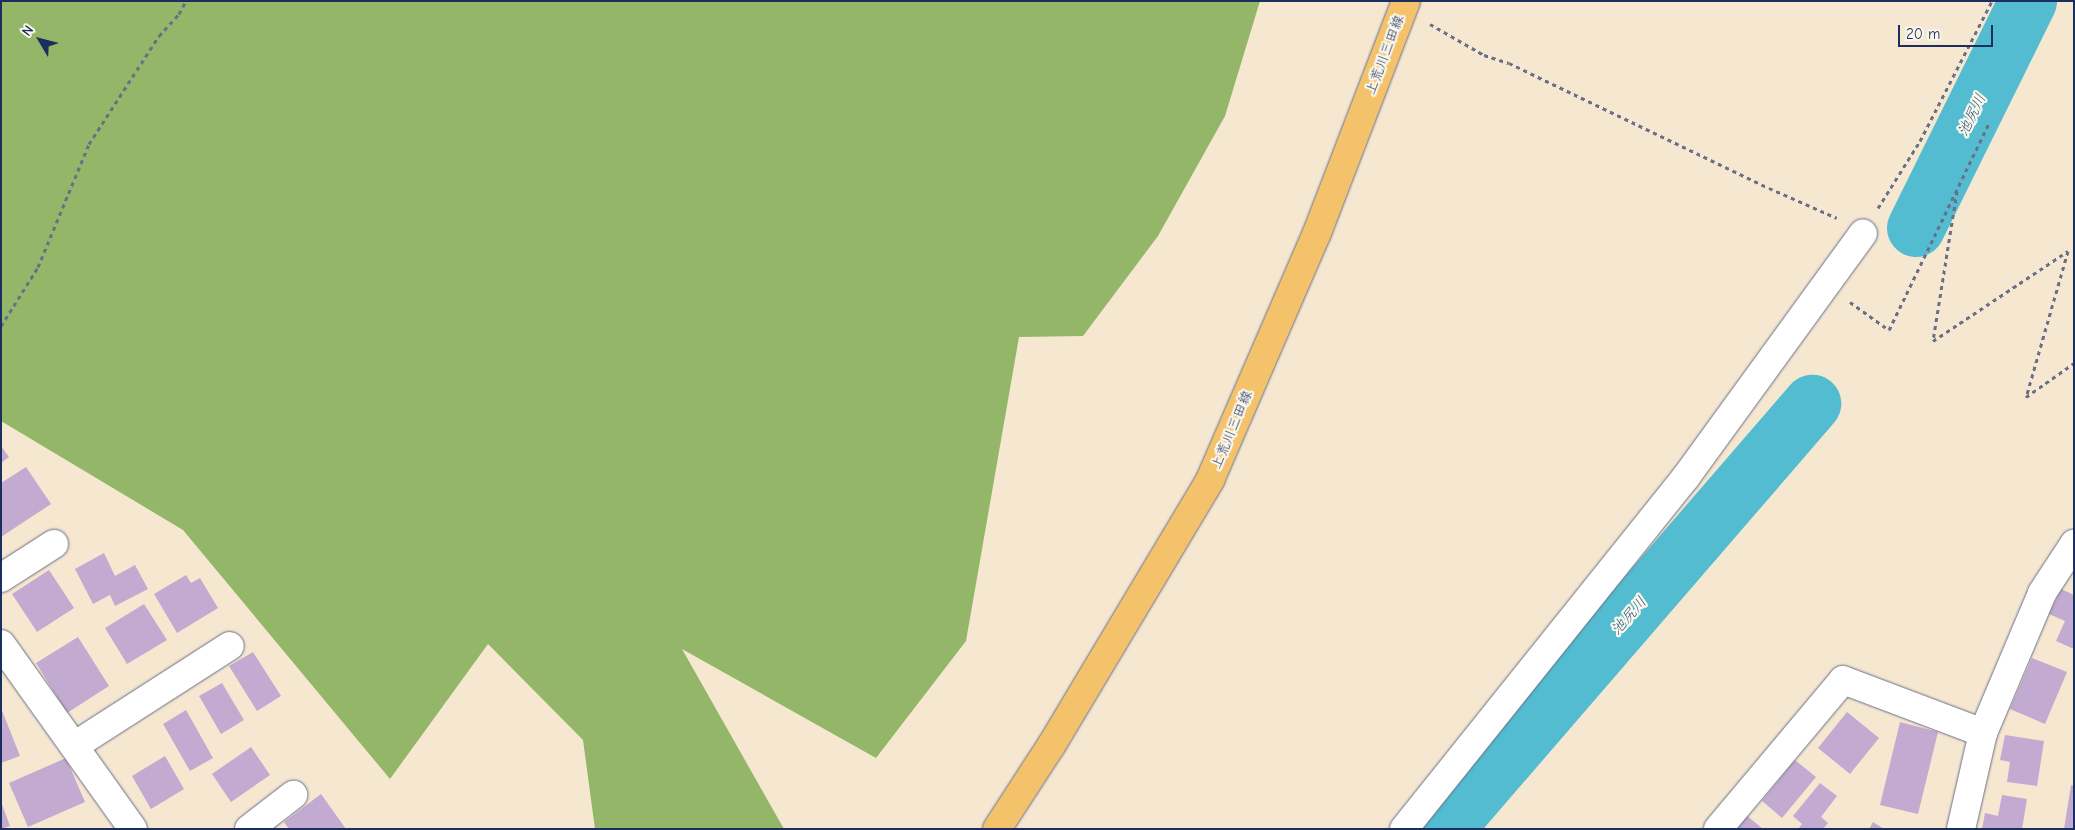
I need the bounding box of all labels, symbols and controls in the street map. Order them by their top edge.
street label: 上荒川三田線 [1362,13,1408,97]
north arrow [15,15,65,65]
scale bar [1900,15,1995,47]
text: N [18,22,37,39]
text: 20 m [1906,25,1940,43]
water label: 池尻川 [1954,91,1990,139]
street label: 上荒川三田線 [1208,388,1256,472]
water label: 池尻川 [1607,593,1651,639]

